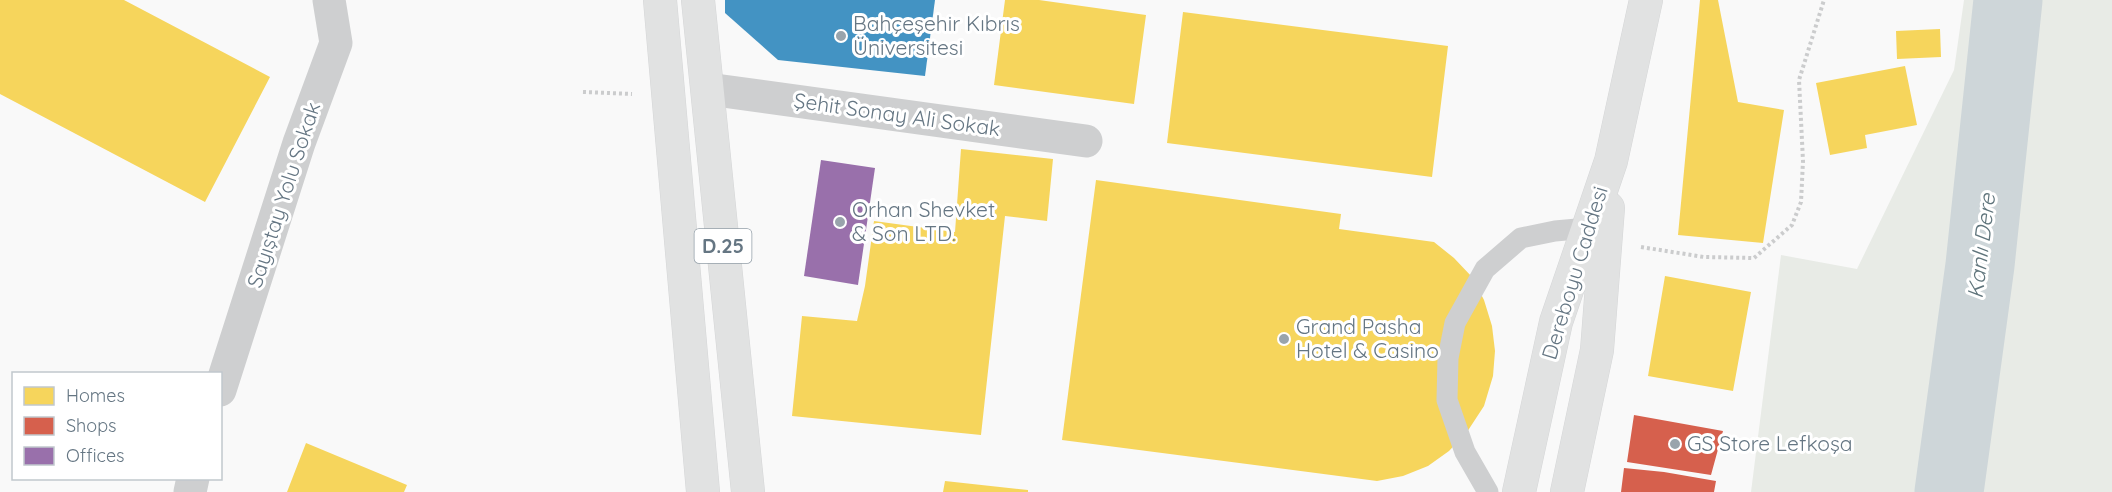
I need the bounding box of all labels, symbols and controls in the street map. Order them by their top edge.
place label: Bahçeşehir Kıbrıs Üniversitesi [853,10,1020,60]
marker: Bahçeşehir Kıbrıs Üniversitesi [834,29,848,43]
street label: Şehit Sonay Ali Sokak [792,87,1002,141]
street label: Sayıştay Yolu Sokak [241,98,325,291]
street label: Dereboyu Caddesi [1535,183,1613,362]
water label: Kanlı Dere [1961,190,2002,300]
place label: Orhan Shevket & Son LTD. [852,196,995,246]
marker: Orhan Shevket & Son LTD. [833,215,847,229]
road number: D.25 [694,229,752,263]
place label: Grand Pasha Hotel & Casino [1296,313,1439,363]
marker: Grand Pasha Hotel & Casino [1277,332,1291,346]
legend [12,372,222,480]
text: Homes [66,384,125,407]
text: Shops [66,414,117,437]
place label: GS Store Lefkoşa [1687,430,1852,456]
marker: GS Store Lefkoşa [1668,437,1682,451]
text: Offices [66,444,125,467]

